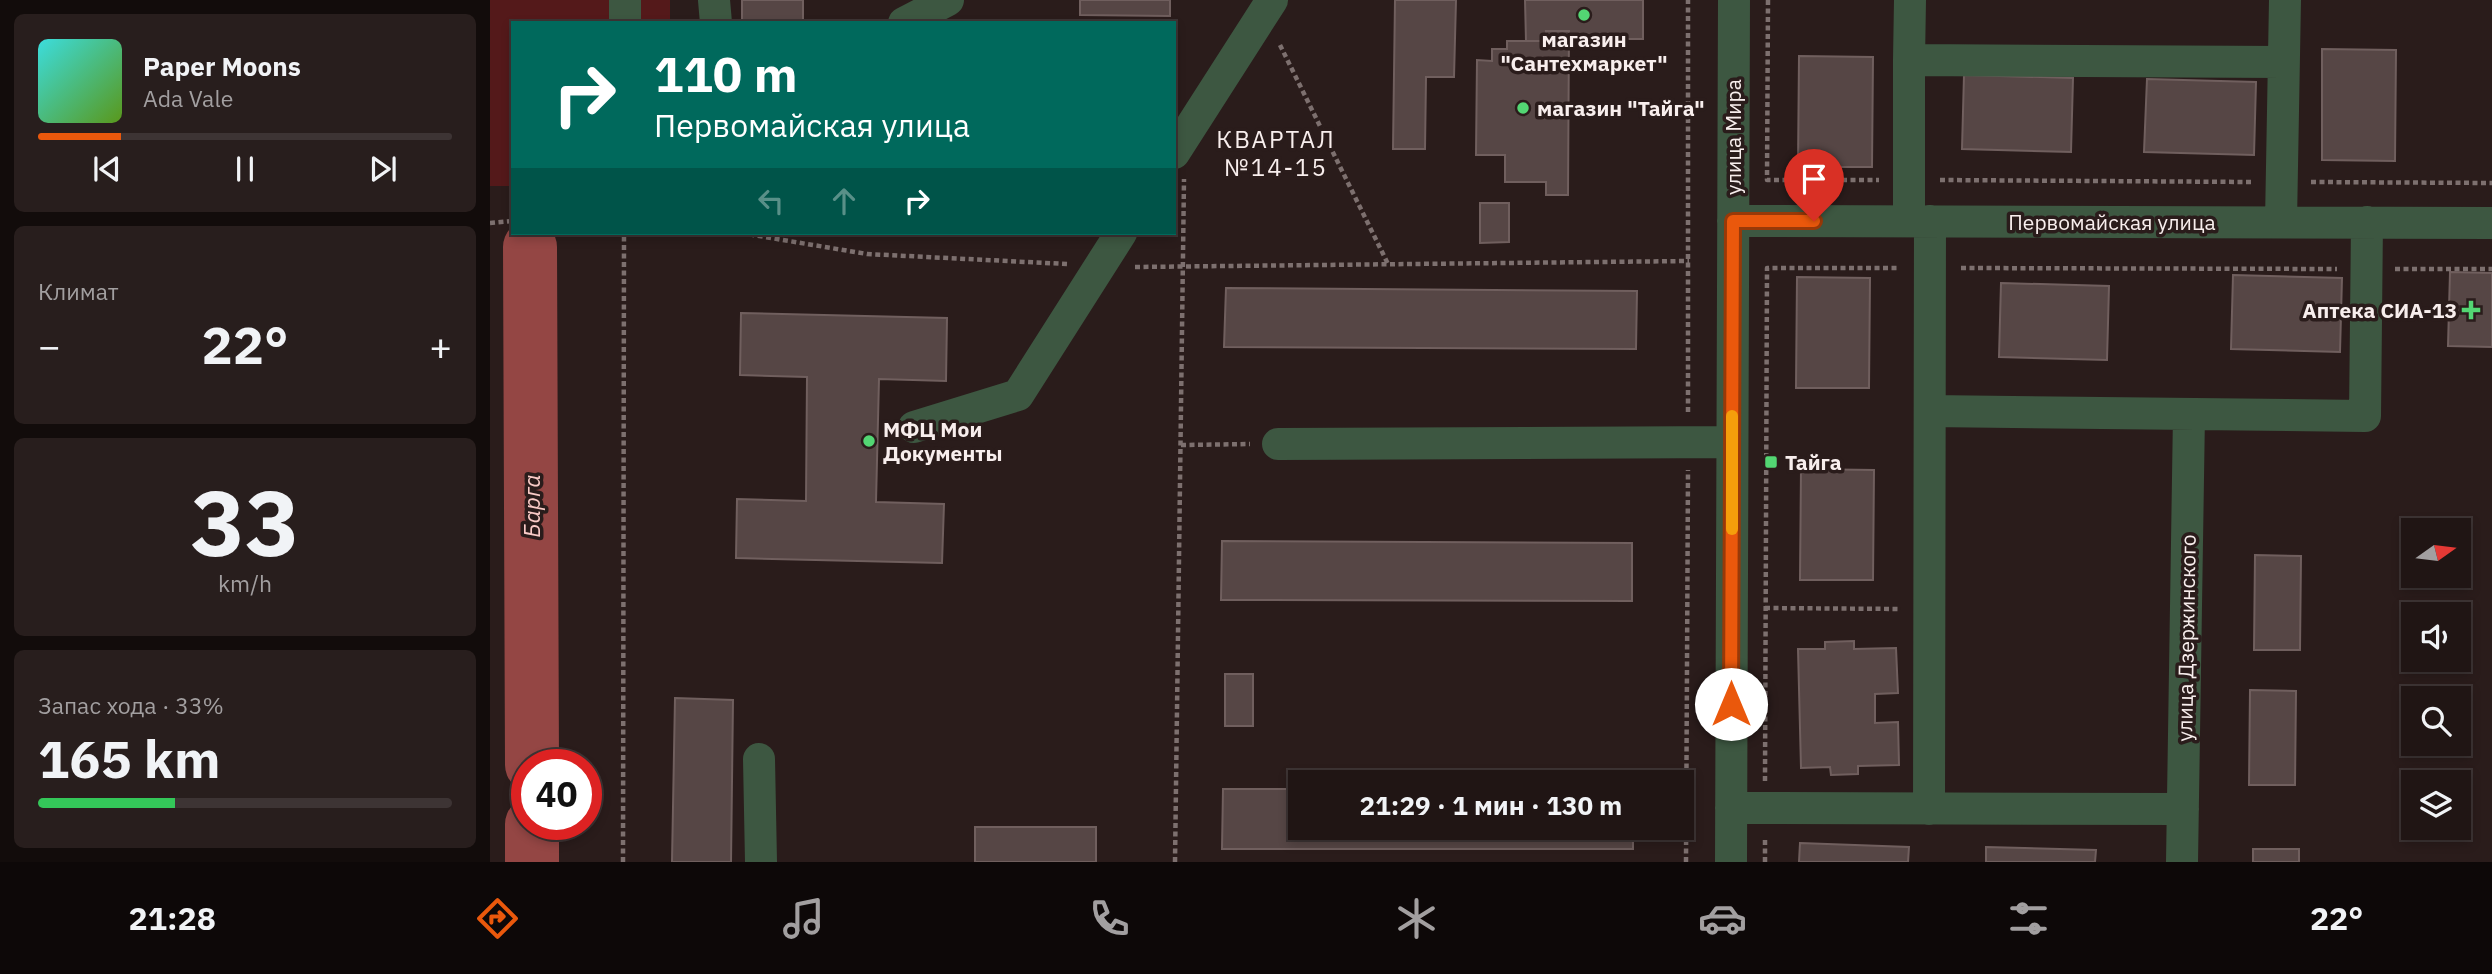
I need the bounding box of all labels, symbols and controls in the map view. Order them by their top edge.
marker: магазин "Сантехмаркет" [1576,7,1592,23]
place label: магазин "Сантехмаркет" [1500,25,1668,77]
text: 110 m [654,42,798,105]
text: Paper Moons [143,49,301,83]
icon: right [539,49,630,140]
street label: улица Мира [1719,79,1747,195]
text: Ada Vale [143,83,233,113]
place label: магазин "Тайга" [1537,94,1705,122]
marker: магазин "Тайга" [1515,100,1531,116]
text: Первомайская улица [654,104,970,146]
district label: КВАРТАЛ №14-15 [1216,123,1336,183]
pin [1784,149,1844,221]
icon: previous [88,150,126,188]
icon: pause [226,150,264,188]
icon: next [364,150,402,188]
icon: arrive [1795,160,1833,198]
icon: left [752,182,790,220]
icon: ahead [825,182,863,220]
icon: right [898,182,936,220]
street label: Первомайская улица [2008,208,2216,236]
text: Климат [38,276,119,306]
place label: Аптека СИА-13 [2302,296,2457,324]
marker: Аптека СИА-13 [2463,302,2479,318]
text: 22° [202,311,288,378]
text: − [38,321,61,370]
text: + [429,321,452,370]
place label: МФЦ Мои Документы [883,415,1003,467]
marker: МФЦ Мои Документы [861,433,877,449]
place label: Тайга [1785,448,1842,476]
marker: Тайга [1763,454,1779,470]
text: 33 [190,463,300,581]
water label: Барга [516,474,546,538]
north arrow [2401,518,2471,588]
map controls [2401,518,2471,840]
street label: улица Дзержинского [2170,534,2202,742]
text: km/h [218,568,272,598]
button: sound [2401,602,2471,672]
position arrow [1694,667,1768,741]
button: search [2401,686,2471,756]
text: Запас хода · 33% [38,690,224,720]
text: 165 km [38,725,220,792]
speed limit sign: 40 [511,749,602,840]
button: layers [2401,770,2471,840]
text: 21:29 · 1 мин · 130 m [1360,788,1622,822]
icon: directions [473,894,522,943]
icon: music [779,894,828,943]
icon: phone [1085,894,1134,943]
icon: climate [1392,894,1441,943]
icon: car [1698,894,1747,943]
icon: filters [2004,894,2053,943]
text: 21:28 [129,897,216,939]
text: 22° [2310,897,2363,939]

